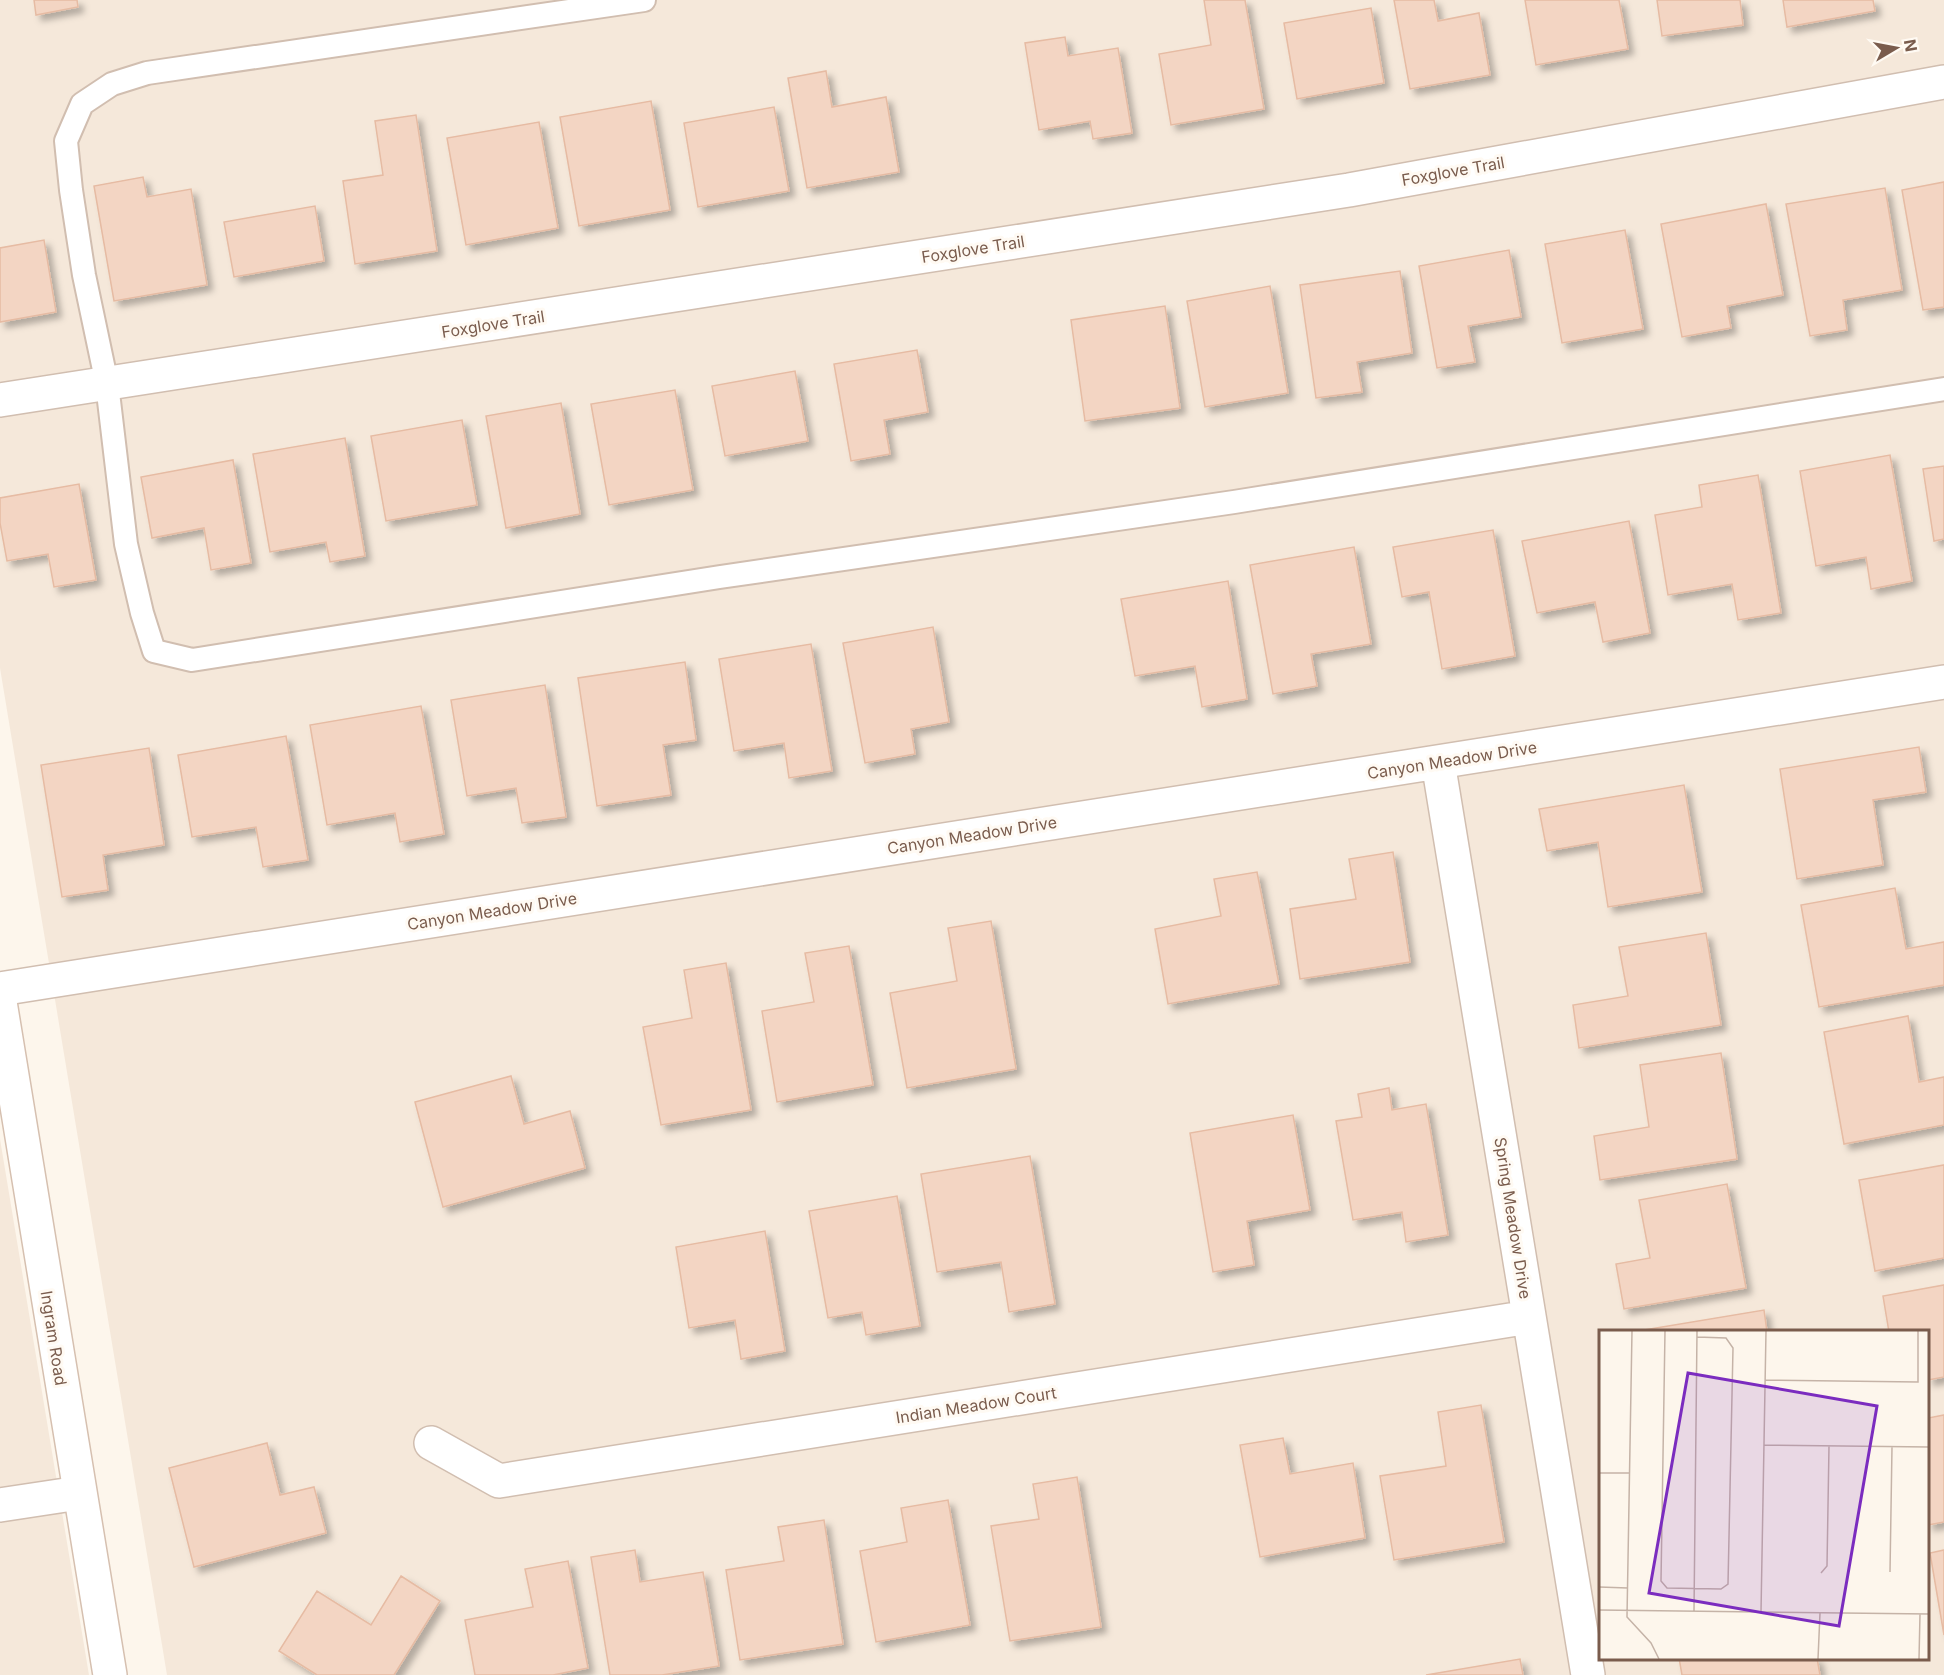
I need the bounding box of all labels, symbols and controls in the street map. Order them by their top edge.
north arrow [1866,18,1926,78]
text: N [1900,38,1922,53]
street label: Foxglove Trail [1400,152,1506,190]
street label: Foxglove Trail [920,231,1026,267]
street label: Foxglove Trail [440,306,546,342]
street label: Canyon Meadow Drive [1366,737,1538,783]
street label: Canyon Meadow Drive [886,812,1058,858]
street label: Canyon Meadow Drive [406,888,578,934]
street label: Spring Meadow Drive [1490,1136,1536,1300]
street label: Ingram Road [37,1289,71,1387]
inset map [1599,1330,1929,1660]
street label: Indian Meadow Court [894,1382,1058,1428]

